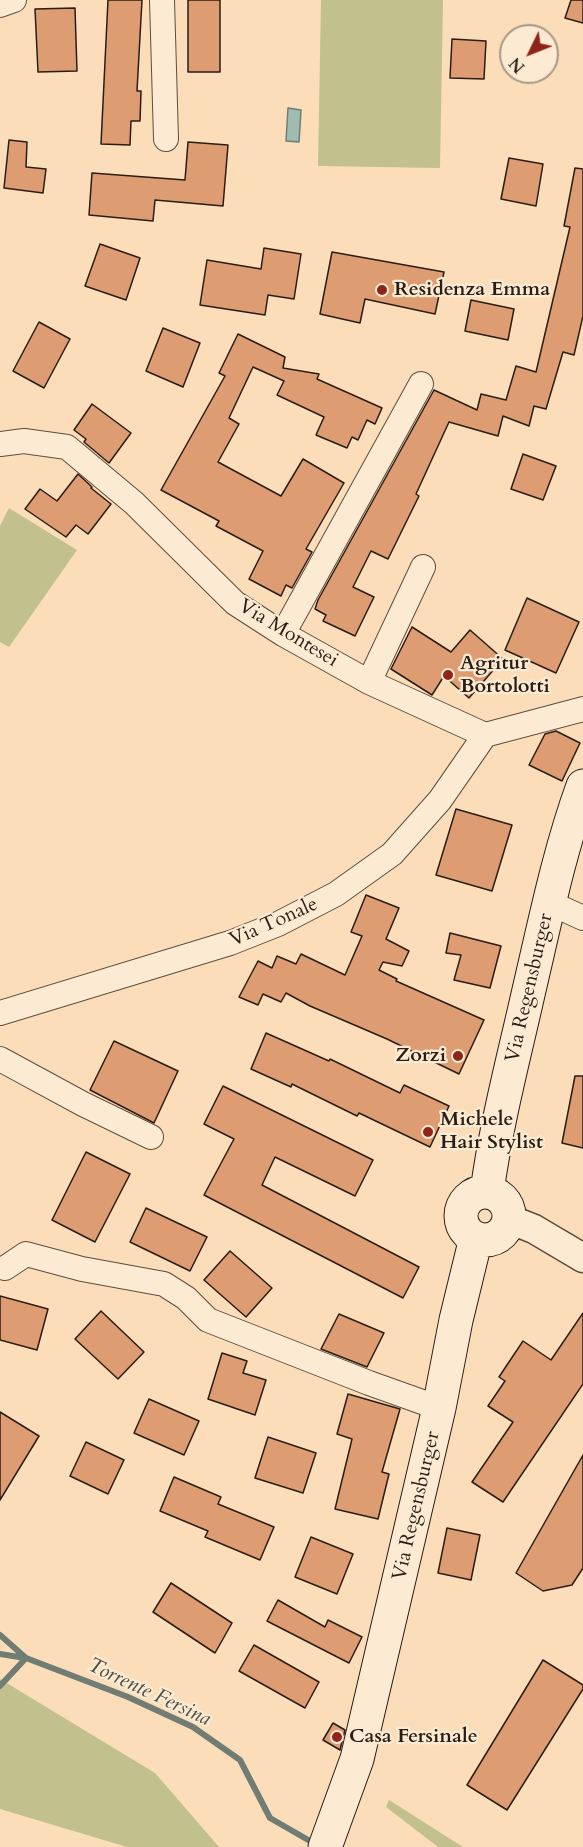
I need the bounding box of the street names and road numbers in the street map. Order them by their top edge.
street label: Via Montesei [234,595,342,673]
street label: Via Tonale [226,893,322,953]
street label: Via Regensburger [501,911,559,1065]
street label: Via Regensburger [388,1429,446,1583]

